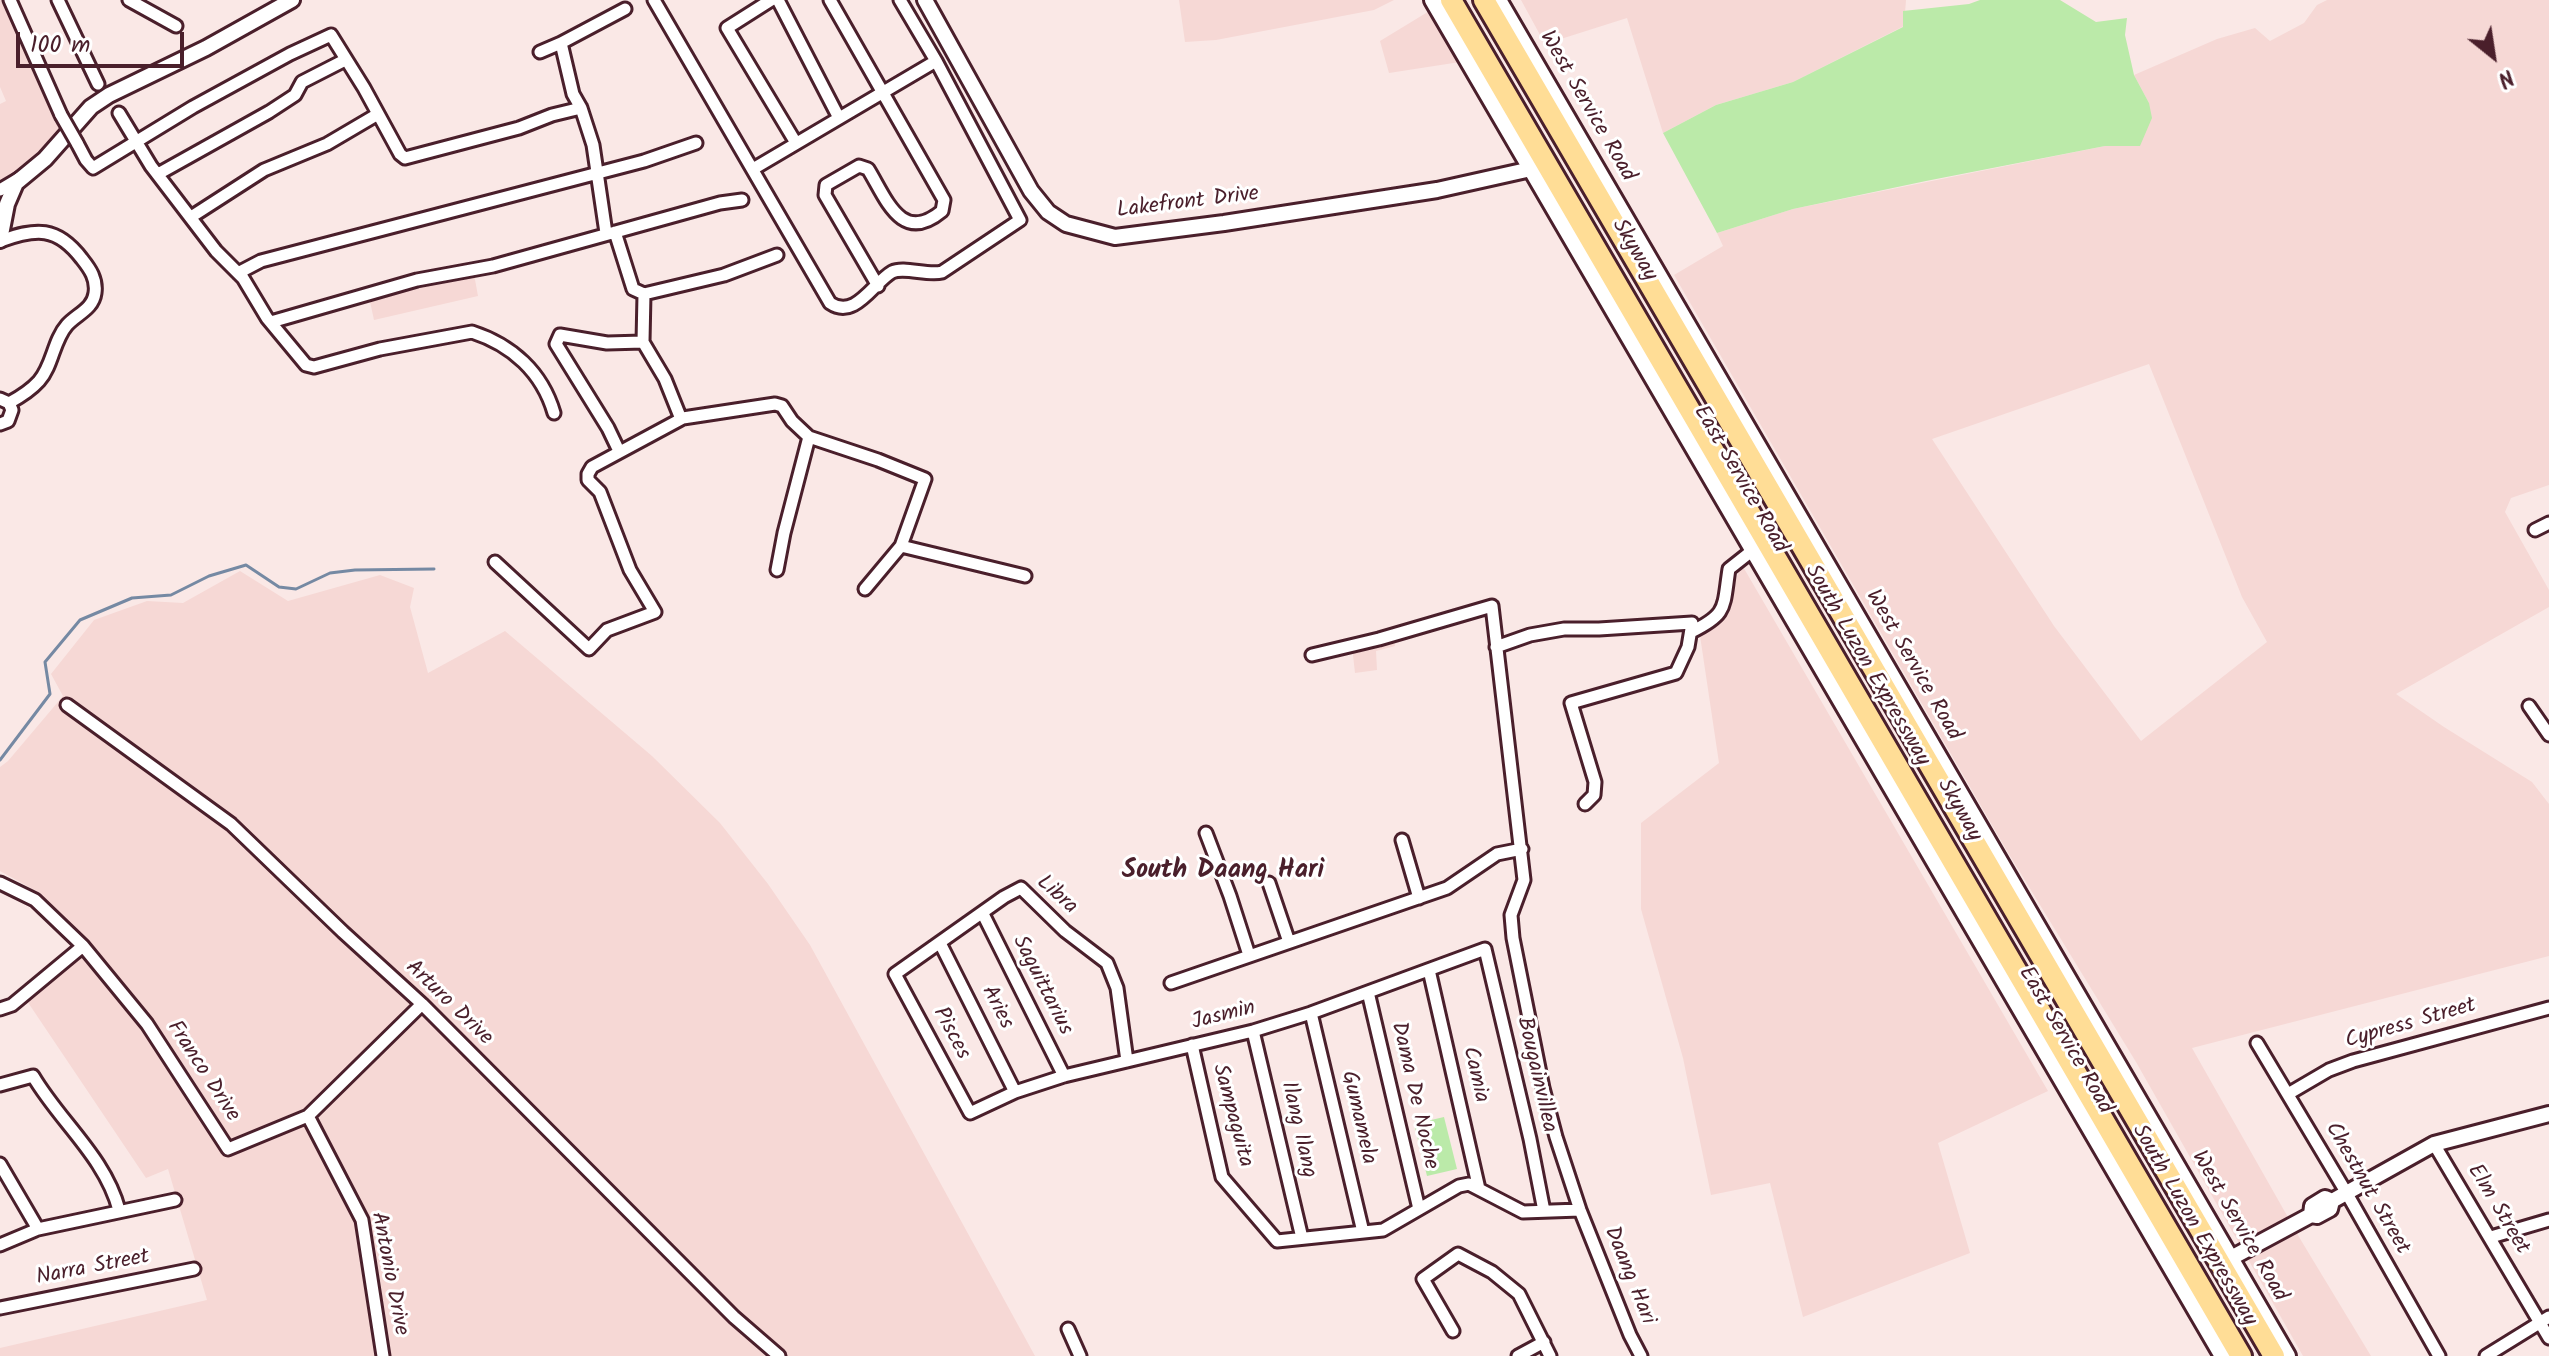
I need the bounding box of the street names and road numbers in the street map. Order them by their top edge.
street label: West Service Road [1532,27,1640,187]
street label: Lakefront Drive [1115,182,1261,226]
street label: Skyway [1604,215,1662,287]
street label: East Service Road [1686,402,1792,558]
street label: South Luzon Expressway [1797,561,1935,771]
street label: West Service Road [1858,586,1966,746]
street label: Skyway [1930,775,1986,847]
street label: Libra [1030,871,1082,921]
street label: Saguittarius [1005,932,1077,1040]
street label: Arturo Drive [399,956,497,1052]
street label: East Service Road [2011,963,2117,1119]
street label: Aries [974,982,1018,1034]
street label: Cypress Street [2343,994,2479,1056]
street label: Jasmin [1190,996,1258,1038]
street label: Pisces [925,1003,975,1065]
street label: Bougainvillea [1509,1015,1561,1135]
street label: Franco Drive [160,1016,244,1128]
street label: Dama De Noche [1383,1020,1443,1172]
street label: Camia [1455,1044,1493,1106]
street label: Sampaguita [1205,1062,1257,1170]
street label: Gumamela [1333,1069,1381,1167]
street label: Ilang Ilang [1273,1079,1321,1181]
street label: Chestnut Street [2318,1118,2414,1260]
street label: South Luzon Expressway [2124,1121,2262,1331]
street label: West Service Road [2184,1147,2292,1307]
street label: Elm Street [2460,1160,2534,1260]
street label: Antonio Drive [363,1210,413,1338]
street label: Daang Hari [1596,1223,1660,1329]
street label: Narra Street [34,1245,152,1293]

